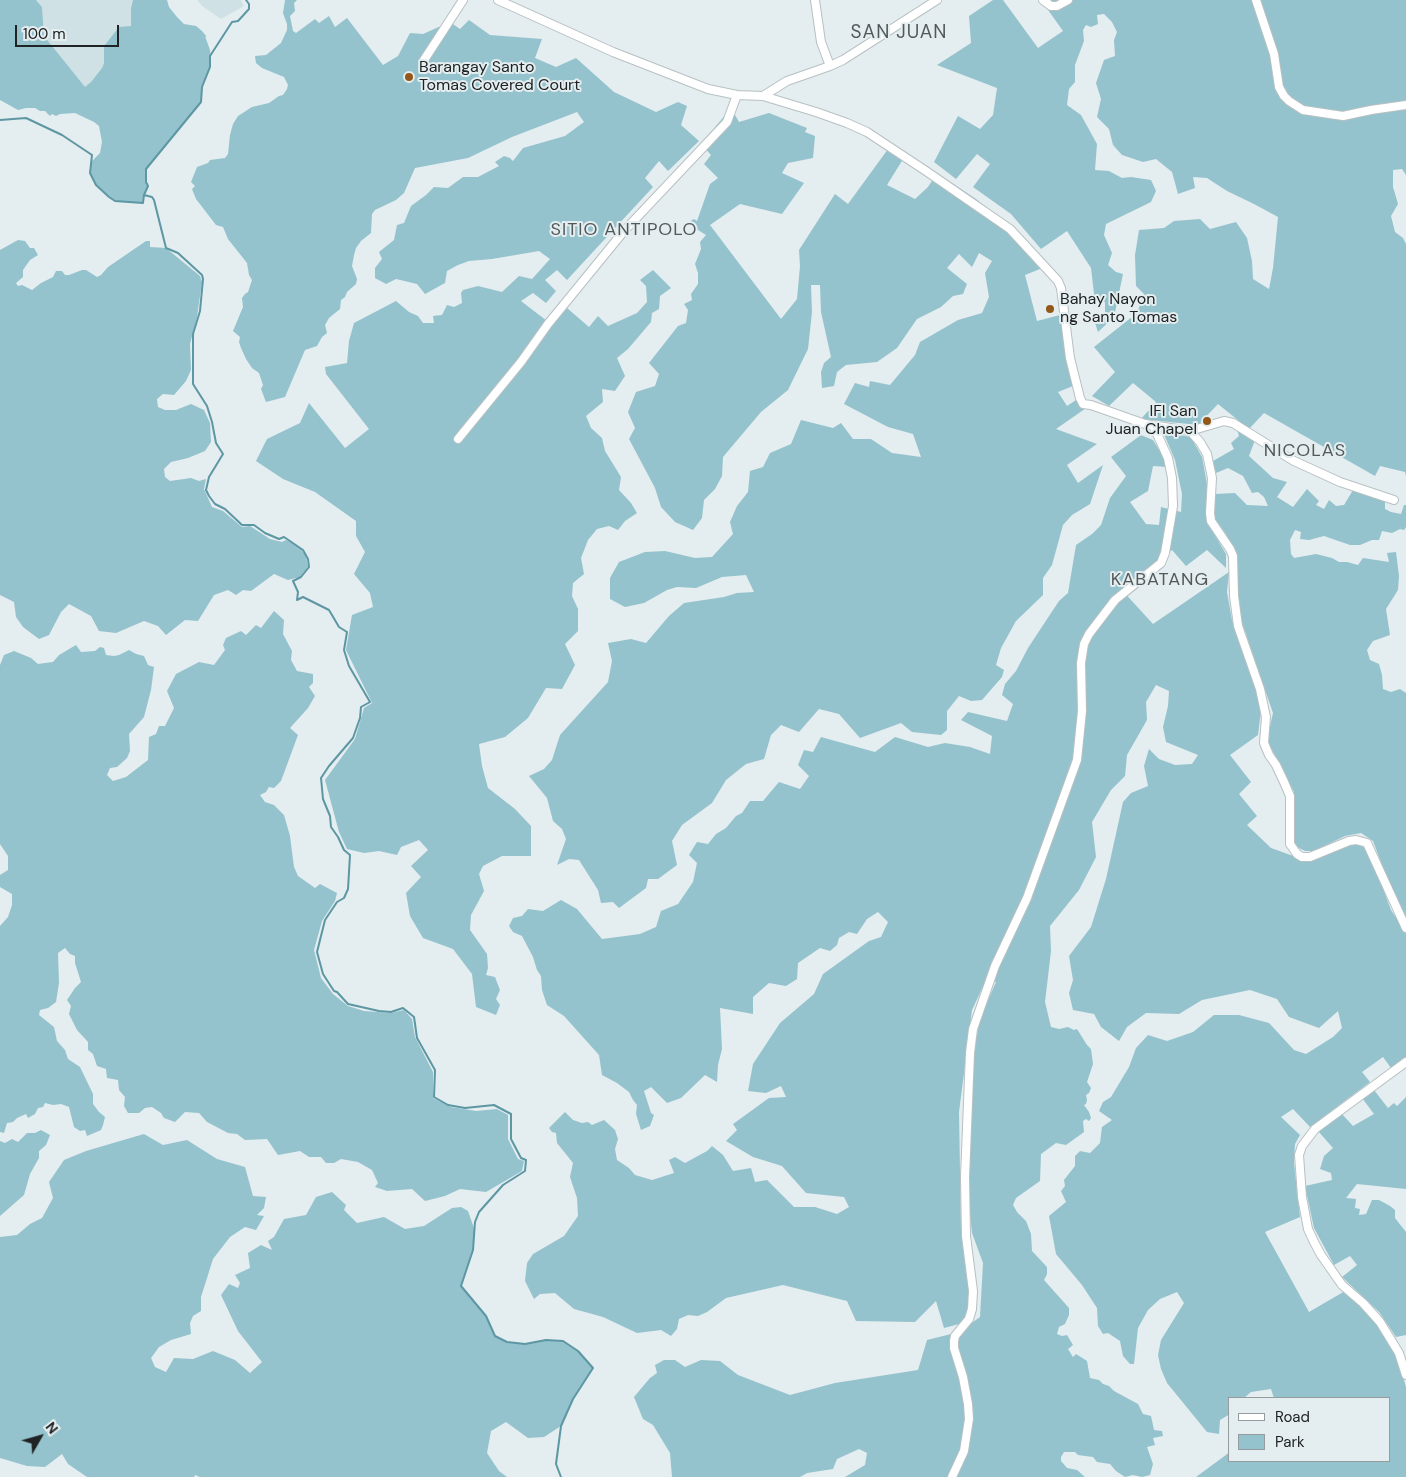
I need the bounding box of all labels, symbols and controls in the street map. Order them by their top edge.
scale bar [18,15,121,47]
district label: SAN JUAN [850,22,948,44]
text: 100 m [23,24,66,44]
place label: Barangay Santo Tomas Covered Court [419,58,580,96]
marker: Barangay Santo Tomas Covered Court [403,71,415,83]
district label: SITIO ANTIPOLO [549,219,699,241]
place label: Bahay Nayon ng Santo Tomas [1060,290,1177,328]
marker: Bahay Nayon ng Santo Tomas [1044,303,1056,315]
place label: IFI San Juan Chapel [1106,402,1197,440]
marker: IFI San Juan Chapel [1201,415,1213,427]
district label: NICOLAS [1263,440,1347,462]
district label: KABATANG [1110,569,1210,591]
legend [1228,1397,1391,1462]
text: Road [1275,1407,1310,1427]
north arrow [15,1412,65,1462]
text: N [42,1418,62,1437]
text: Park [1275,1432,1305,1452]

